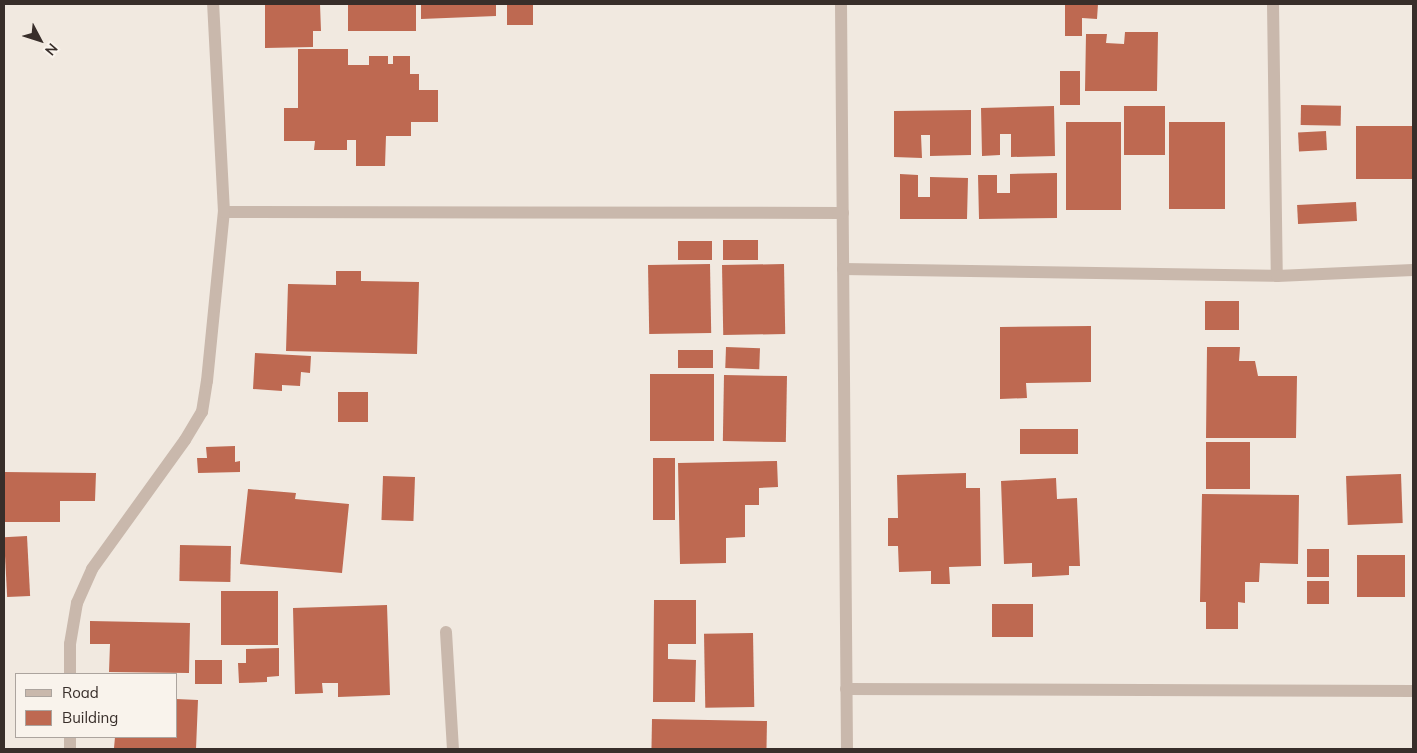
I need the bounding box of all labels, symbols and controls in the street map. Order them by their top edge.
north arrow [15,15,65,65]
text: N [41,40,62,59]
legend [15,673,178,738]
text: Road [62,683,99,702]
text: Building [62,708,118,727]

